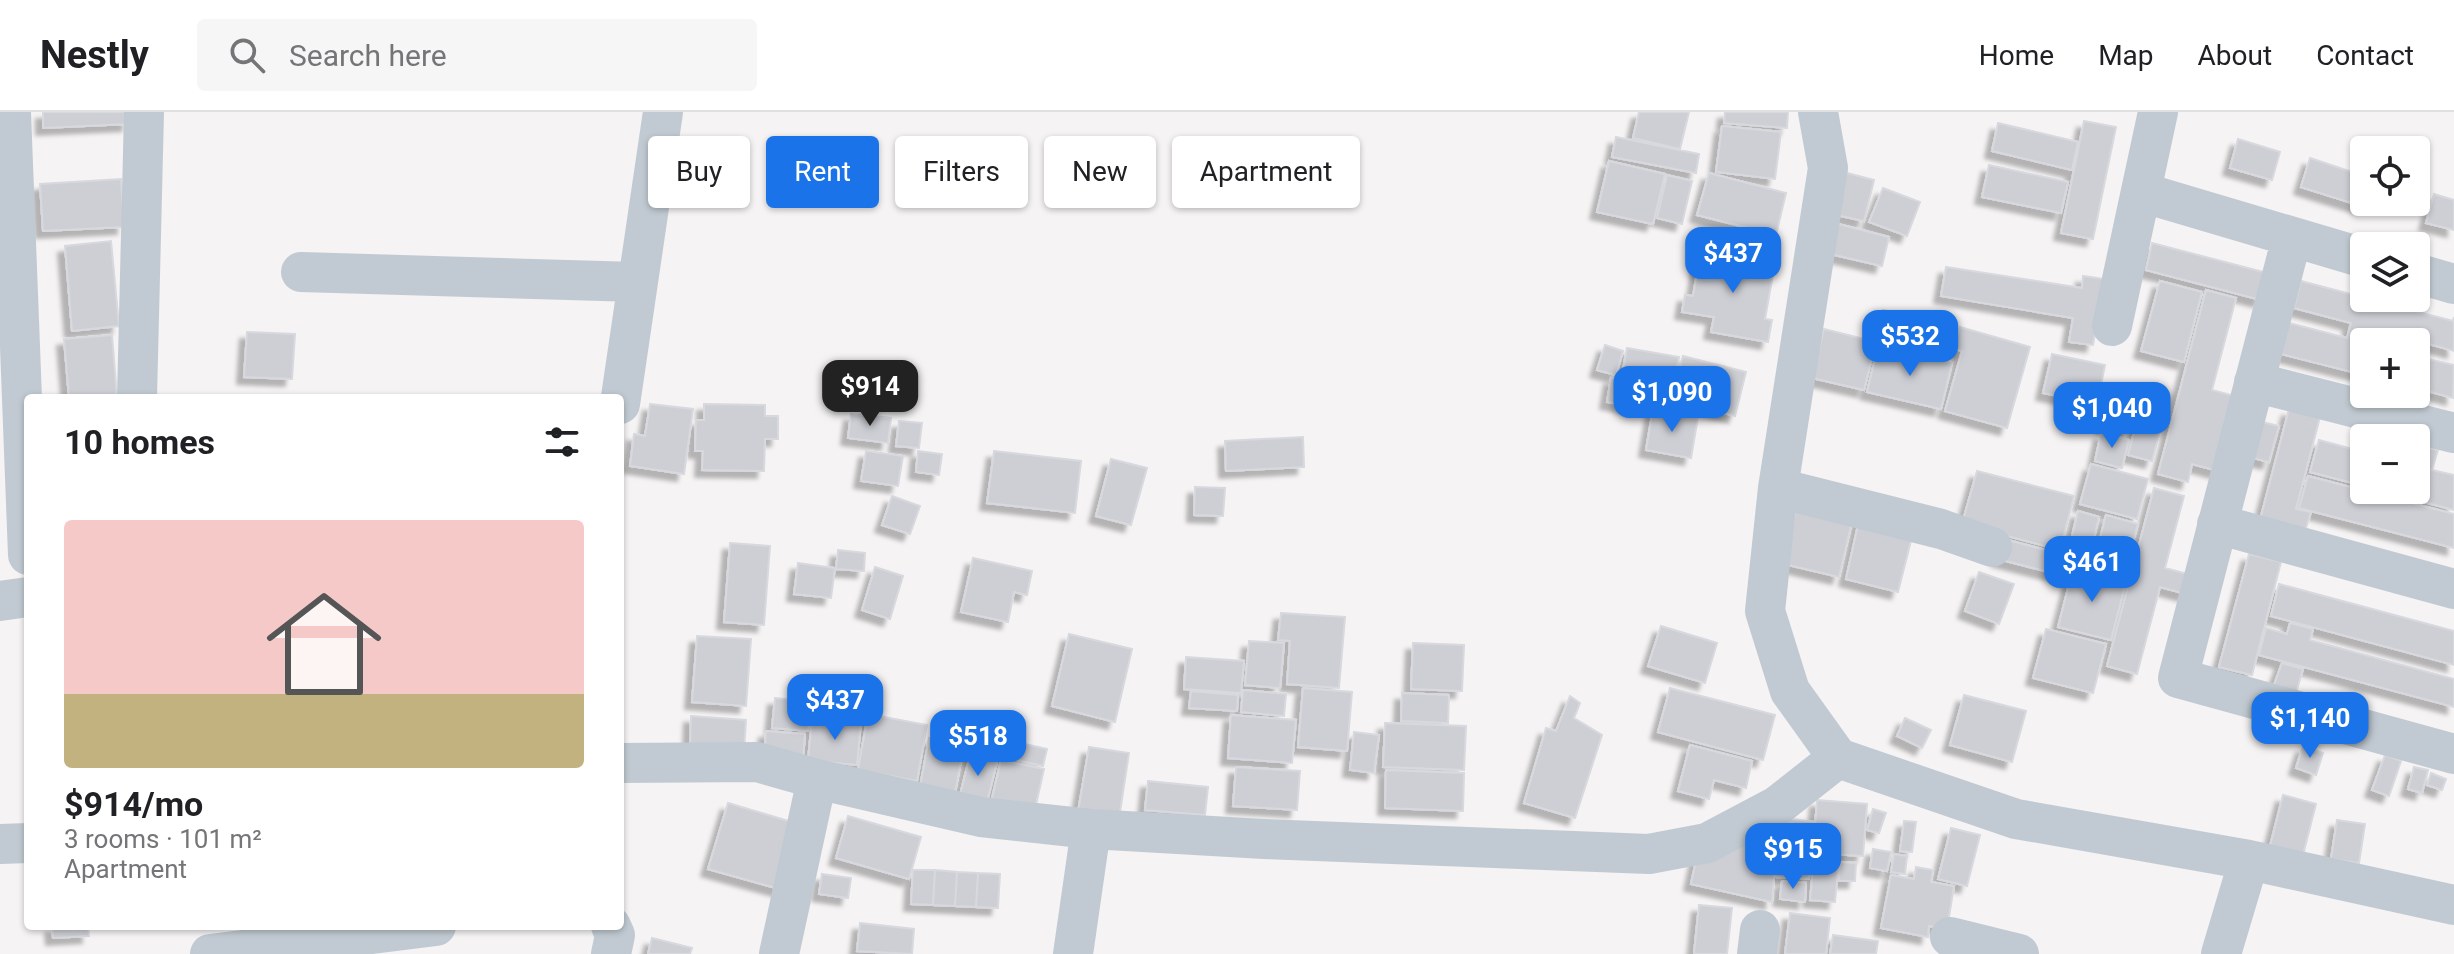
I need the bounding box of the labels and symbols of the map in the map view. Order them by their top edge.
pin: $437 [1686,227,1780,295]
pin: $532 [1863,310,1957,378]
pin: $914 [823,360,917,428]
pin: $1,090 [1607,366,1737,434]
pin: $1,040 [2047,382,2177,450]
pin: $461 [2045,536,2139,604]
pin: $437 [788,674,882,742]
pin: $1,140 [2245,692,2375,760]
pin: $518 [931,710,1025,778]
pin: $915 [1746,823,1840,891]

